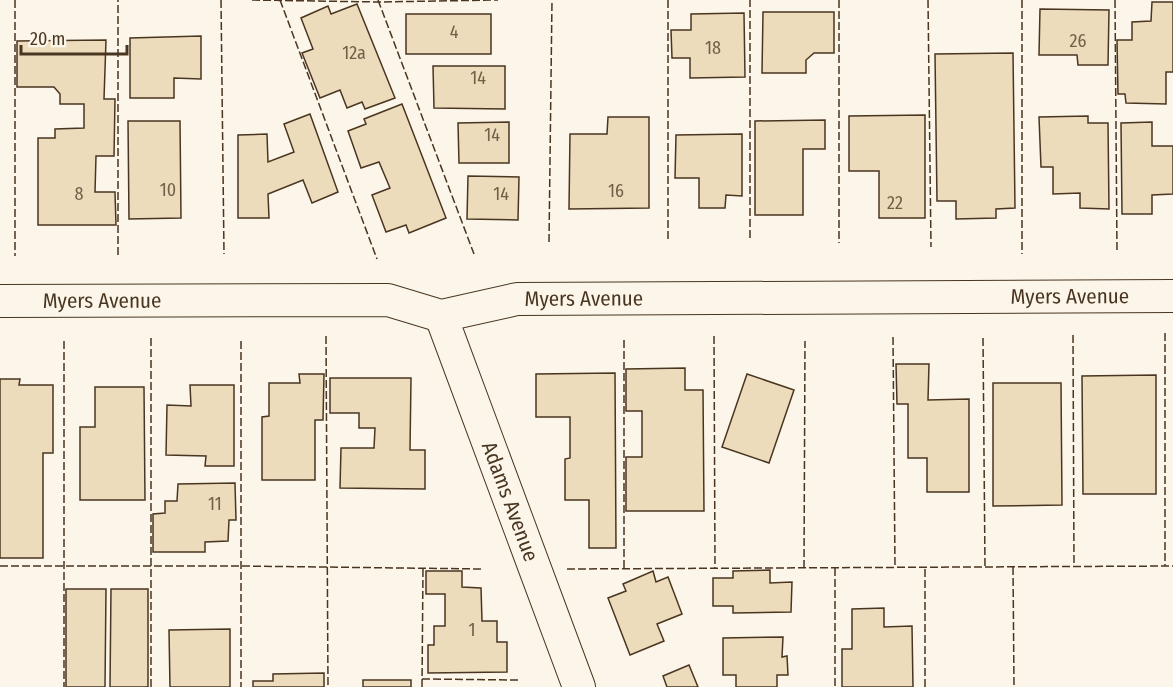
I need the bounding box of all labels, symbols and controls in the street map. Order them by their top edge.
scale bar [21,18,128,56]
house number: 4 [450,21,459,43]
text: 20 m [30,28,65,50]
house number: 26 [1070,30,1087,52]
house number: 18 [705,37,721,59]
house number: 12a [342,42,366,64]
house number: 14 [470,67,486,89]
house number: 14 [484,124,500,146]
house number: 10 [160,179,176,201]
house number: 16 [608,180,624,202]
house number: 8 [75,183,84,205]
house number: 14 [493,183,509,205]
house number: 22 [887,192,903,214]
street label: Myers Avenue [1010,283,1129,310]
street label: Myers Avenue [524,285,643,312]
street label: Myers Avenue [43,288,161,314]
street label: Adams Avenue [476,438,544,565]
house number: 11 [208,493,222,515]
house number: 1 [468,619,476,641]

